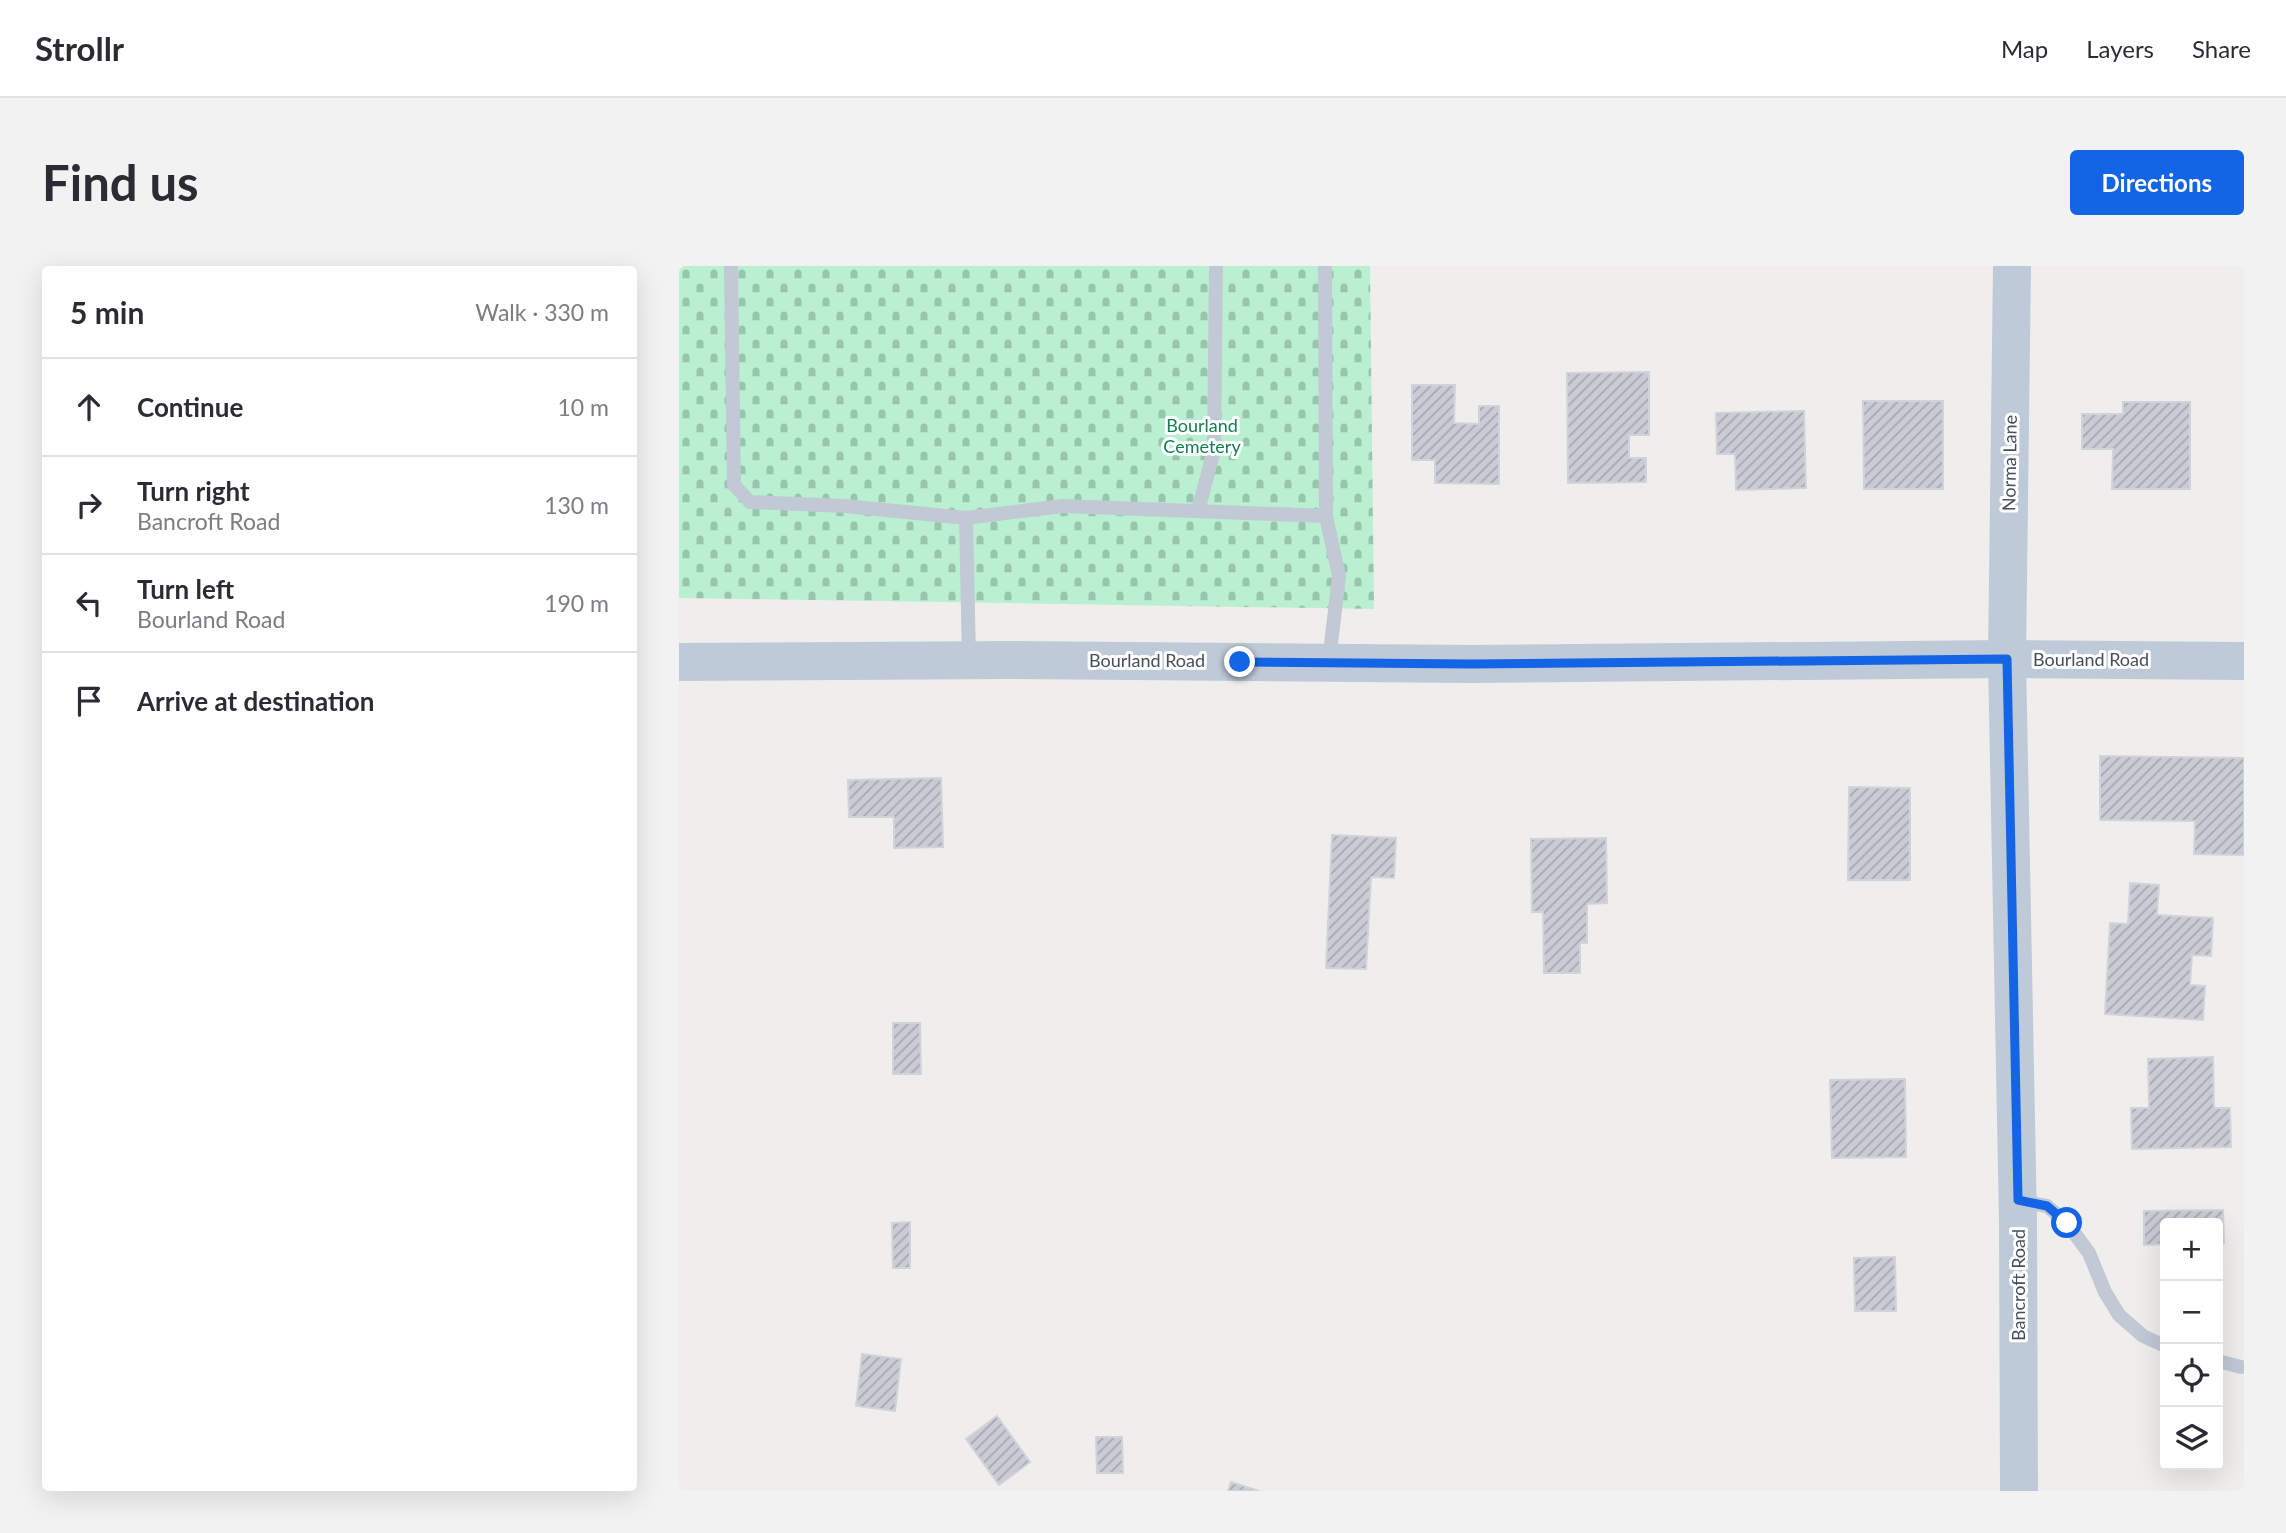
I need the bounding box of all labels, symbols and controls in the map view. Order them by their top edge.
text: Strollr [35,28,124,68]
text: Map [2001,34,2048,63]
text: Layers [2086,34,2154,63]
text: Share [2192,34,2251,63]
button: Directions [2070,150,2244,215]
text: Find us [42,153,199,211]
text: 5 min [70,294,144,330]
text: Walk · 330 m [475,298,609,326]
icon: ahead [70,388,108,426]
text: Continue [137,391,243,423]
text: 10 m [558,393,609,421]
park label: Bourland Cemetery [1163,414,1241,457]
street label: Norma Lane [1997,415,2021,511]
text: Turn right [137,475,250,507]
icon: right [70,486,108,524]
text: 130 m [544,491,609,519]
text: Bancroft Road [137,507,280,535]
text: Turn left [137,573,234,605]
icon: left [70,584,108,622]
text: 190 m [544,589,609,617]
text: Bourland Road [137,605,285,633]
route end [1224,646,1255,677]
street label: Bourland Road [2033,648,2149,670]
street label: Bourland Road [1089,649,1205,671]
icon: arrive [70,682,108,720]
text: Arrive at destination [137,685,374,717]
route start [2051,1207,2082,1238]
map controls [2160,1218,2223,1470]
button: + [2160,1218,2223,1281]
street label: Bancroft Road [2007,1229,2029,1341]
button: − [2160,1281,2223,1344]
button: locate [2160,1344,2223,1407]
button: layers [2160,1407,2223,1470]

